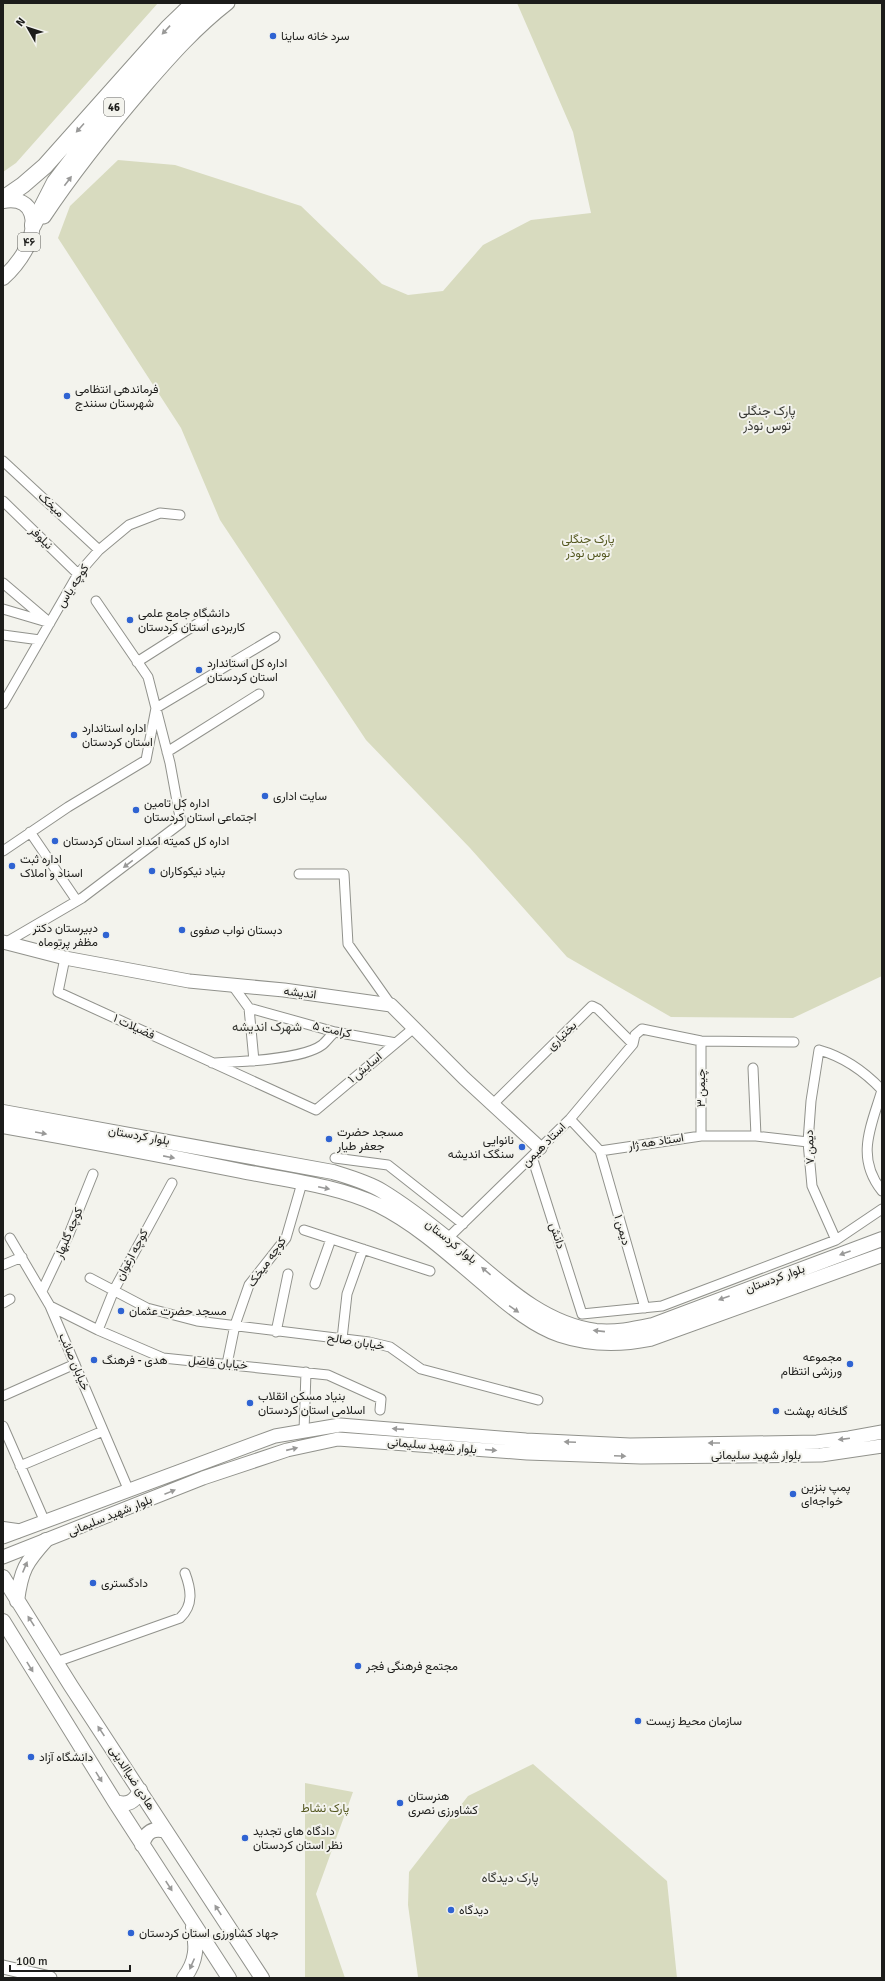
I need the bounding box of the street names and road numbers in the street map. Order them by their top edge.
road number: 46 [104,98,124,116]
road number: ۴۶ [18,233,40,251]
street label: میخک [35,489,67,521]
street label: نیلوفر [25,523,56,553]
street label: کوچه یاس [53,562,93,610]
street label: اندیشه [283,984,317,1002]
street label: فضیلات ۱ [111,1011,157,1043]
street label: کرامت ۵ [311,1018,353,1042]
street label: بختیاری [544,1018,580,1054]
street label: اسایش ۱ [345,1049,385,1087]
street label: چیمن ۳ [694,1069,709,1107]
street label: استاد هیمن [519,1120,569,1170]
street label: بلوار کردستان [107,1123,171,1149]
street label: دیمن ۷ [802,1129,818,1165]
street label: استاد هه ژار [626,1130,685,1154]
street label: کوچه گلبهار [51,1205,86,1262]
street label: دیمن ۱ [611,1213,634,1247]
street label: بلوار کردستان [422,1217,480,1267]
street label: دانش [546,1221,568,1251]
street label: کوچه ارغوان [112,1227,152,1283]
street label: کوچه میخک [244,1234,290,1290]
street label: بلوار کردستان [743,1261,807,1297]
street label: خیابان صالح [326,1330,386,1355]
street label: خیابان صائب [55,1331,93,1393]
street label: خیابان فاضل [188,1353,248,1373]
street label: بلوار شهید سلیمانی [387,1435,477,1457]
street label: بلوار شهید سلیمانی [711,1448,801,1463]
street label: بلوار شهید سلیمانی [66,1492,154,1540]
street label: هادی ضیاالدینی [106,1743,158,1813]

